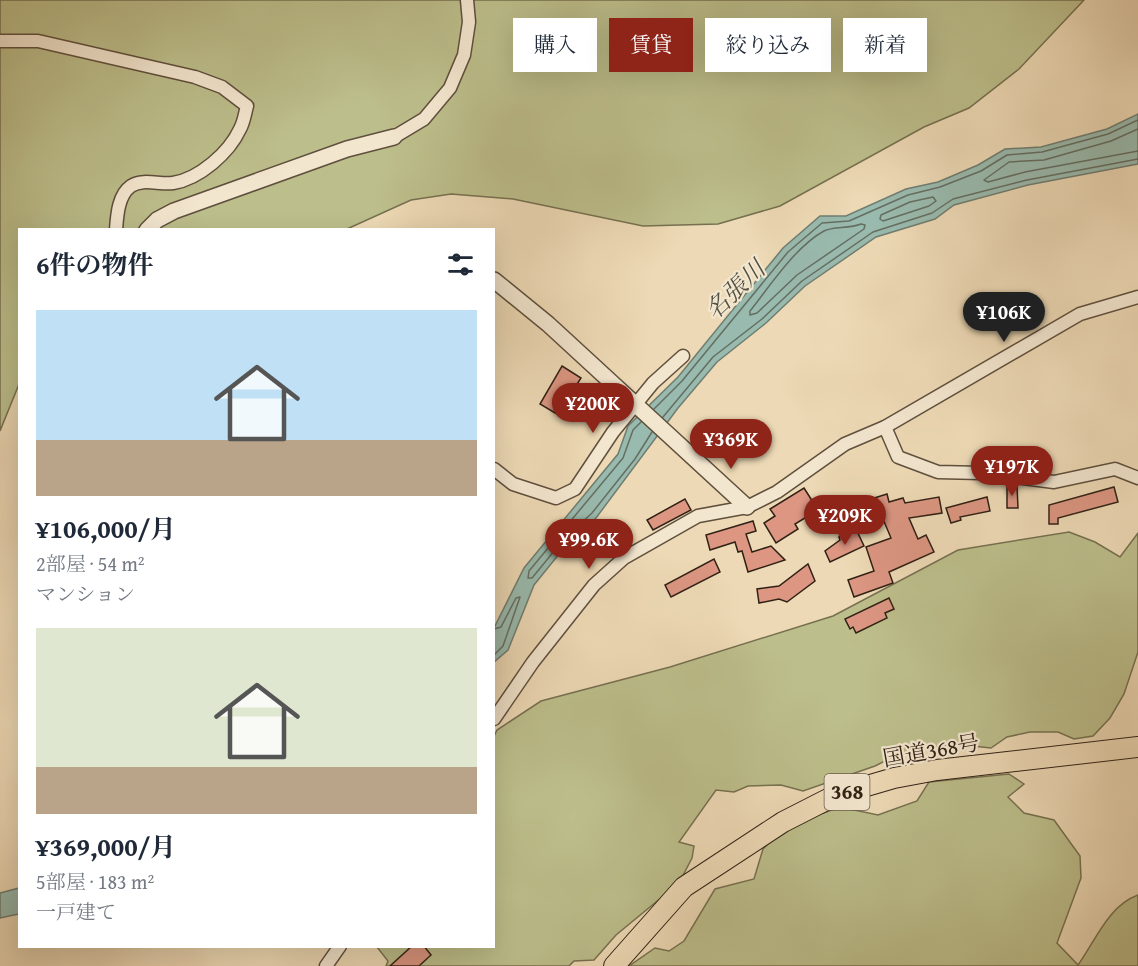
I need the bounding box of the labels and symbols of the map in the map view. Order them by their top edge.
water label: 名張川 [697,250,775,327]
pin: ¥106K [962,292,1046,343]
pin: ¥200K [551,383,635,434]
pin: ¥369K [689,419,773,470]
pin: ¥197K [970,446,1054,497]
pin: ¥209K [803,495,887,546]
pin: ¥99.6K [540,519,638,570]
street label: 国道368号 [880,726,982,774]
road number: 368 [824,774,870,810]

